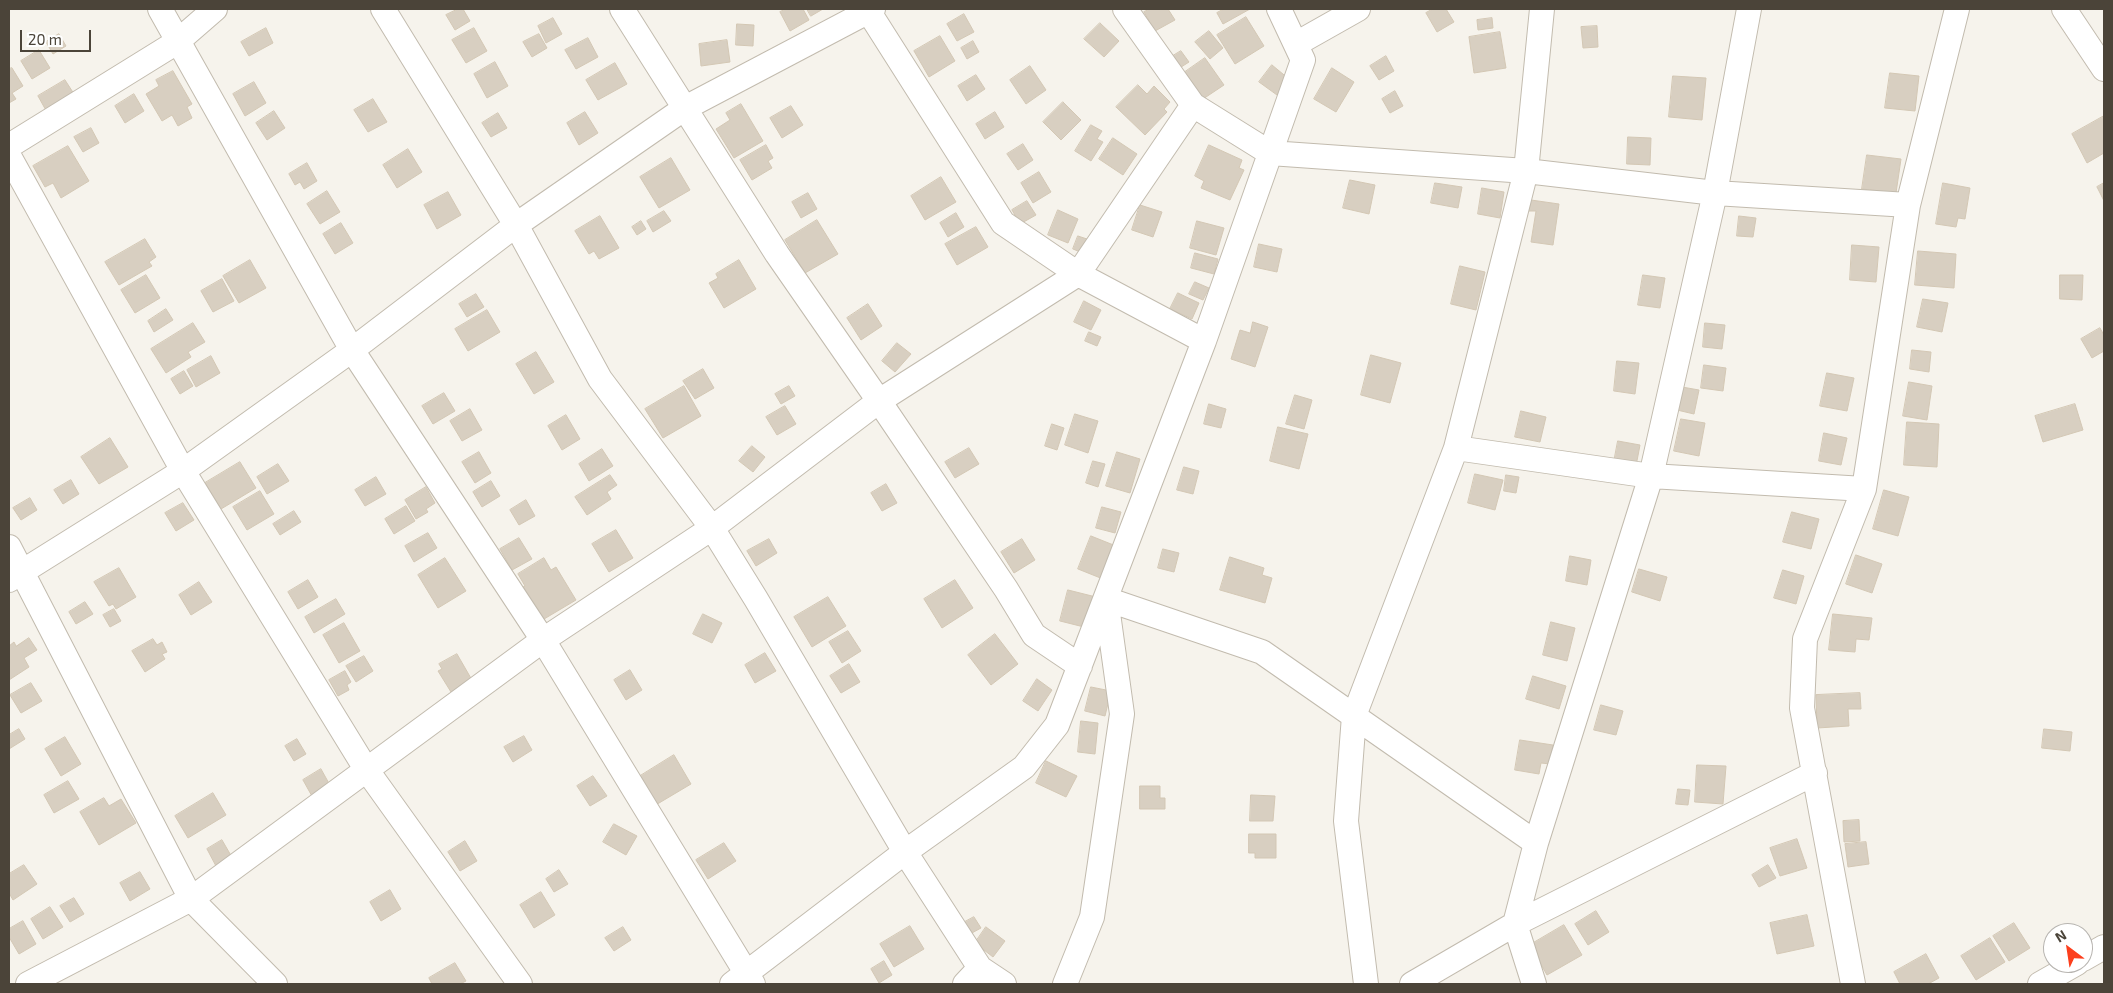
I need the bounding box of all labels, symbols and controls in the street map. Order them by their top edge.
scale bar [22,20,94,52]
text: 20 m [28,30,62,48]
north arrow [2043,923,2093,973]
text: N [2052,926,2069,945]

